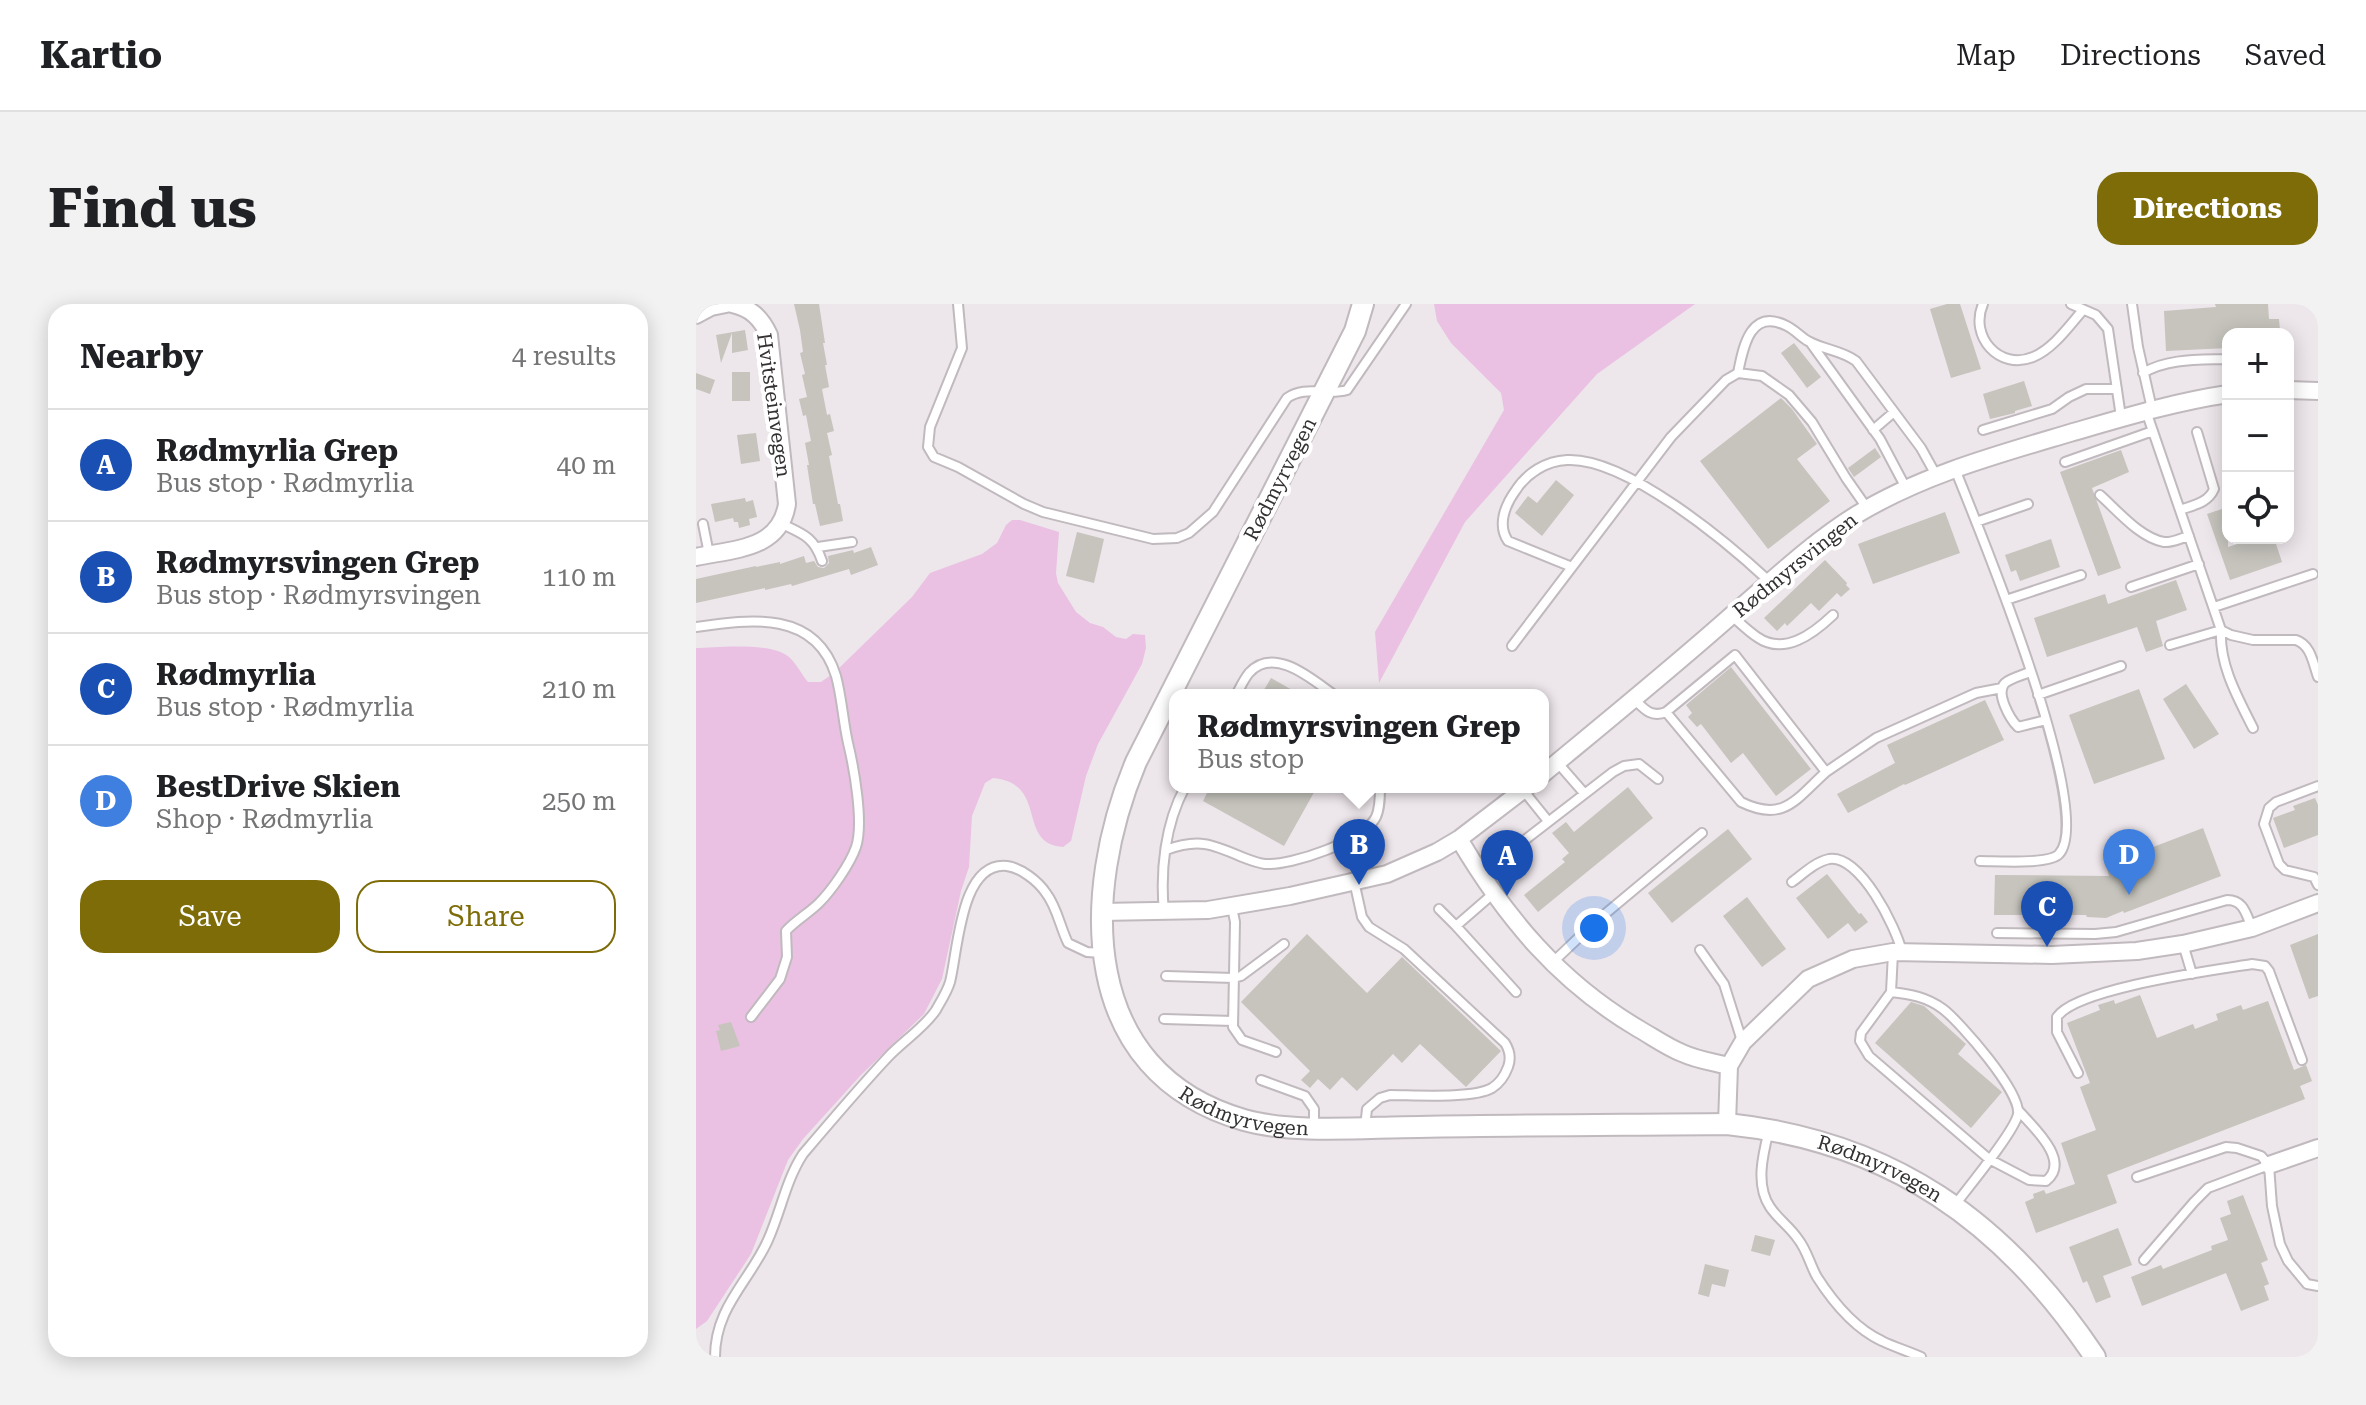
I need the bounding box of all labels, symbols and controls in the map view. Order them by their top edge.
text: Kartio [40,33,162,77]
text: Map [1956,39,2016,72]
text: Directions [2060,39,2201,72]
text: Saved [2245,39,2326,72]
button: Directions [2097,172,2318,245]
text: Find us [48,175,257,241]
map controls [2222,328,2294,544]
button: + [2222,328,2294,400]
street label: Hvitsteinvegen [752,331,796,479]
text: Nearby [80,336,203,376]
text: 4 results [512,341,616,371]
button: − [2222,400,2294,472]
street label: Rødmyrvegen [1239,413,1321,545]
text: Rødmyrlia Grep [156,433,398,468]
text: A [97,450,115,480]
text: 40 m [557,450,616,480]
text: Bus stop · Rødmyrlia [156,468,414,498]
button: locate [2222,472,2294,544]
street label: Rødmyrsvingen [1728,508,1862,622]
text: Rødmyrsvingen Grep [156,545,480,580]
text: B [97,562,115,592]
text: 110 m [542,562,616,592]
text: Bus stop · Rødmyrsvingen [156,580,481,610]
text: Rødmyrlia [156,657,316,692]
text: C [97,674,115,704]
text: 210 m [542,674,616,704]
popup [1169,689,1549,793]
text: Bus stop · Rødmyrlia [156,692,414,722]
text: Rødmyrsvingen Grep [1197,709,1521,744]
text: Bus stop [1197,744,1304,774]
text: BestDrive Skien [156,769,400,804]
text: D [96,786,116,816]
text: 250 m [542,786,616,816]
text: Shop · Rødmyrlia [156,804,373,834]
pin: B [1333,819,1385,885]
pin: D [2103,829,2155,895]
pin: A [1481,830,1533,896]
button: Save [80,880,340,953]
button: Share [356,880,616,953]
pin: C [2021,881,2073,947]
your location [1574,908,1614,948]
street label: Rødmyrvegen [1175,1081,1309,1140]
street label: Rødmyrvegen [1815,1130,1947,1207]

